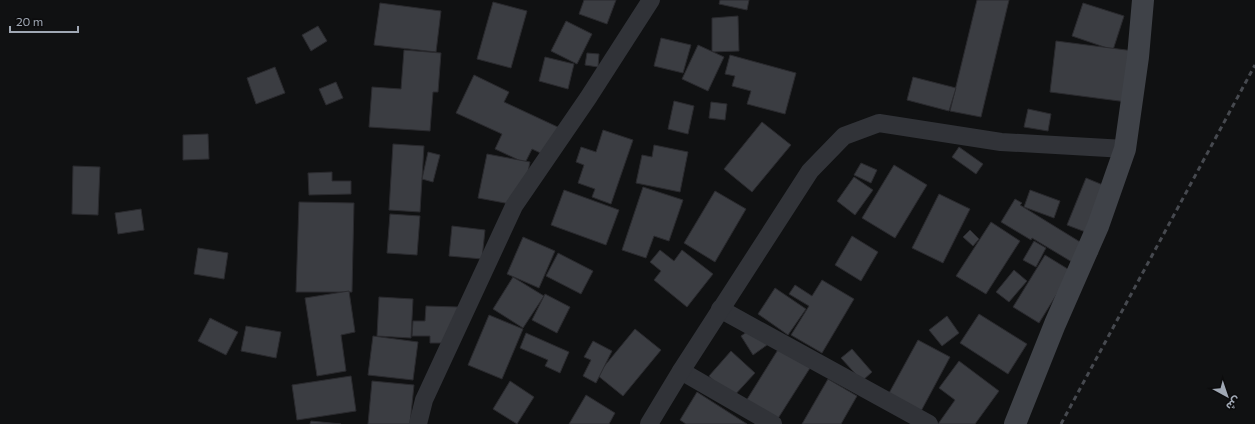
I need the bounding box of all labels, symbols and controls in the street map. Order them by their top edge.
scale bar [10,8,78,34]
text: 20 m [16,14,43,28]
north arrow [1207,376,1247,416]
text: ش [1223,393,1244,414]

